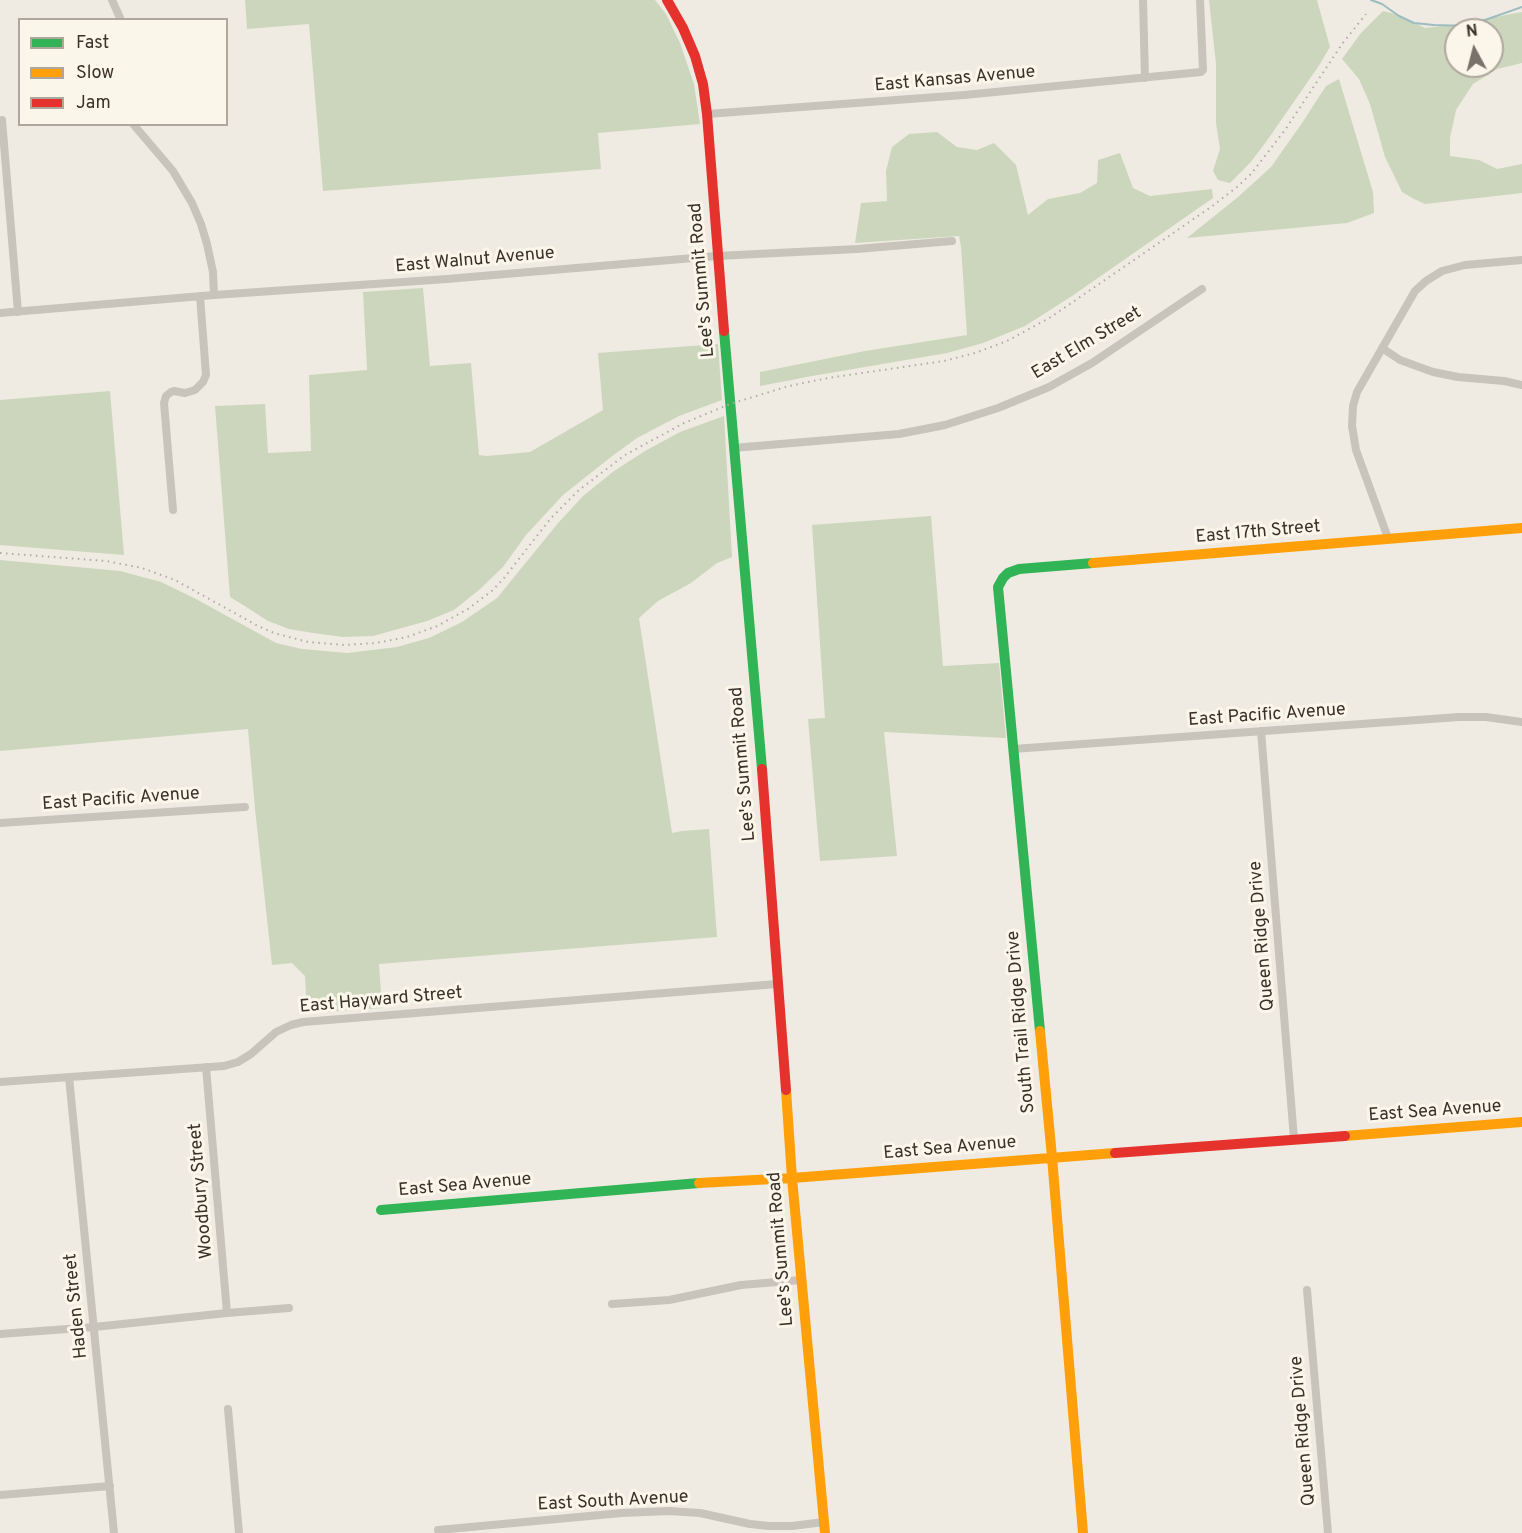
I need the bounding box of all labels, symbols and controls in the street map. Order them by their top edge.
legend [18,18,228,126]
north arrow [1444,18,1504,78]
text: N [1465,21,1479,43]
text: Fast [76,32,109,55]
text: Slow [76,62,114,85]
street label: East Kansas Avenue [874,62,1036,98]
text: Jam [76,92,111,115]
street label: Lee's Summit Road [685,202,721,358]
street label: East Walnut Avenue [394,243,556,279]
street label: East Elm Street [1028,303,1146,385]
street label: East 17th Street [1195,517,1321,549]
street label: Lee's Summit Road [726,686,762,842]
street label: East Pacific Avenue [1188,700,1346,732]
street label: East Pacific Avenue [42,784,200,816]
street label: Queen Ridge Drive [1246,860,1280,1012]
street label: South Trail Ridge Drive [1003,930,1041,1114]
street label: East Hayward Street [299,983,463,1019]
street label: East Sea Avenue [1368,1097,1502,1127]
street label: Woodbury Street [185,1122,219,1260]
street label: East Sea Avenue [883,1132,1017,1166]
street label: East Sea Avenue [398,1169,532,1203]
street label: Lee's Summit Road [764,1171,800,1327]
street label: Haden Street [61,1252,93,1360]
street label: Queen Ridge Drive [1287,1355,1321,1507]
street label: East South Avenue [537,1487,689,1517]

